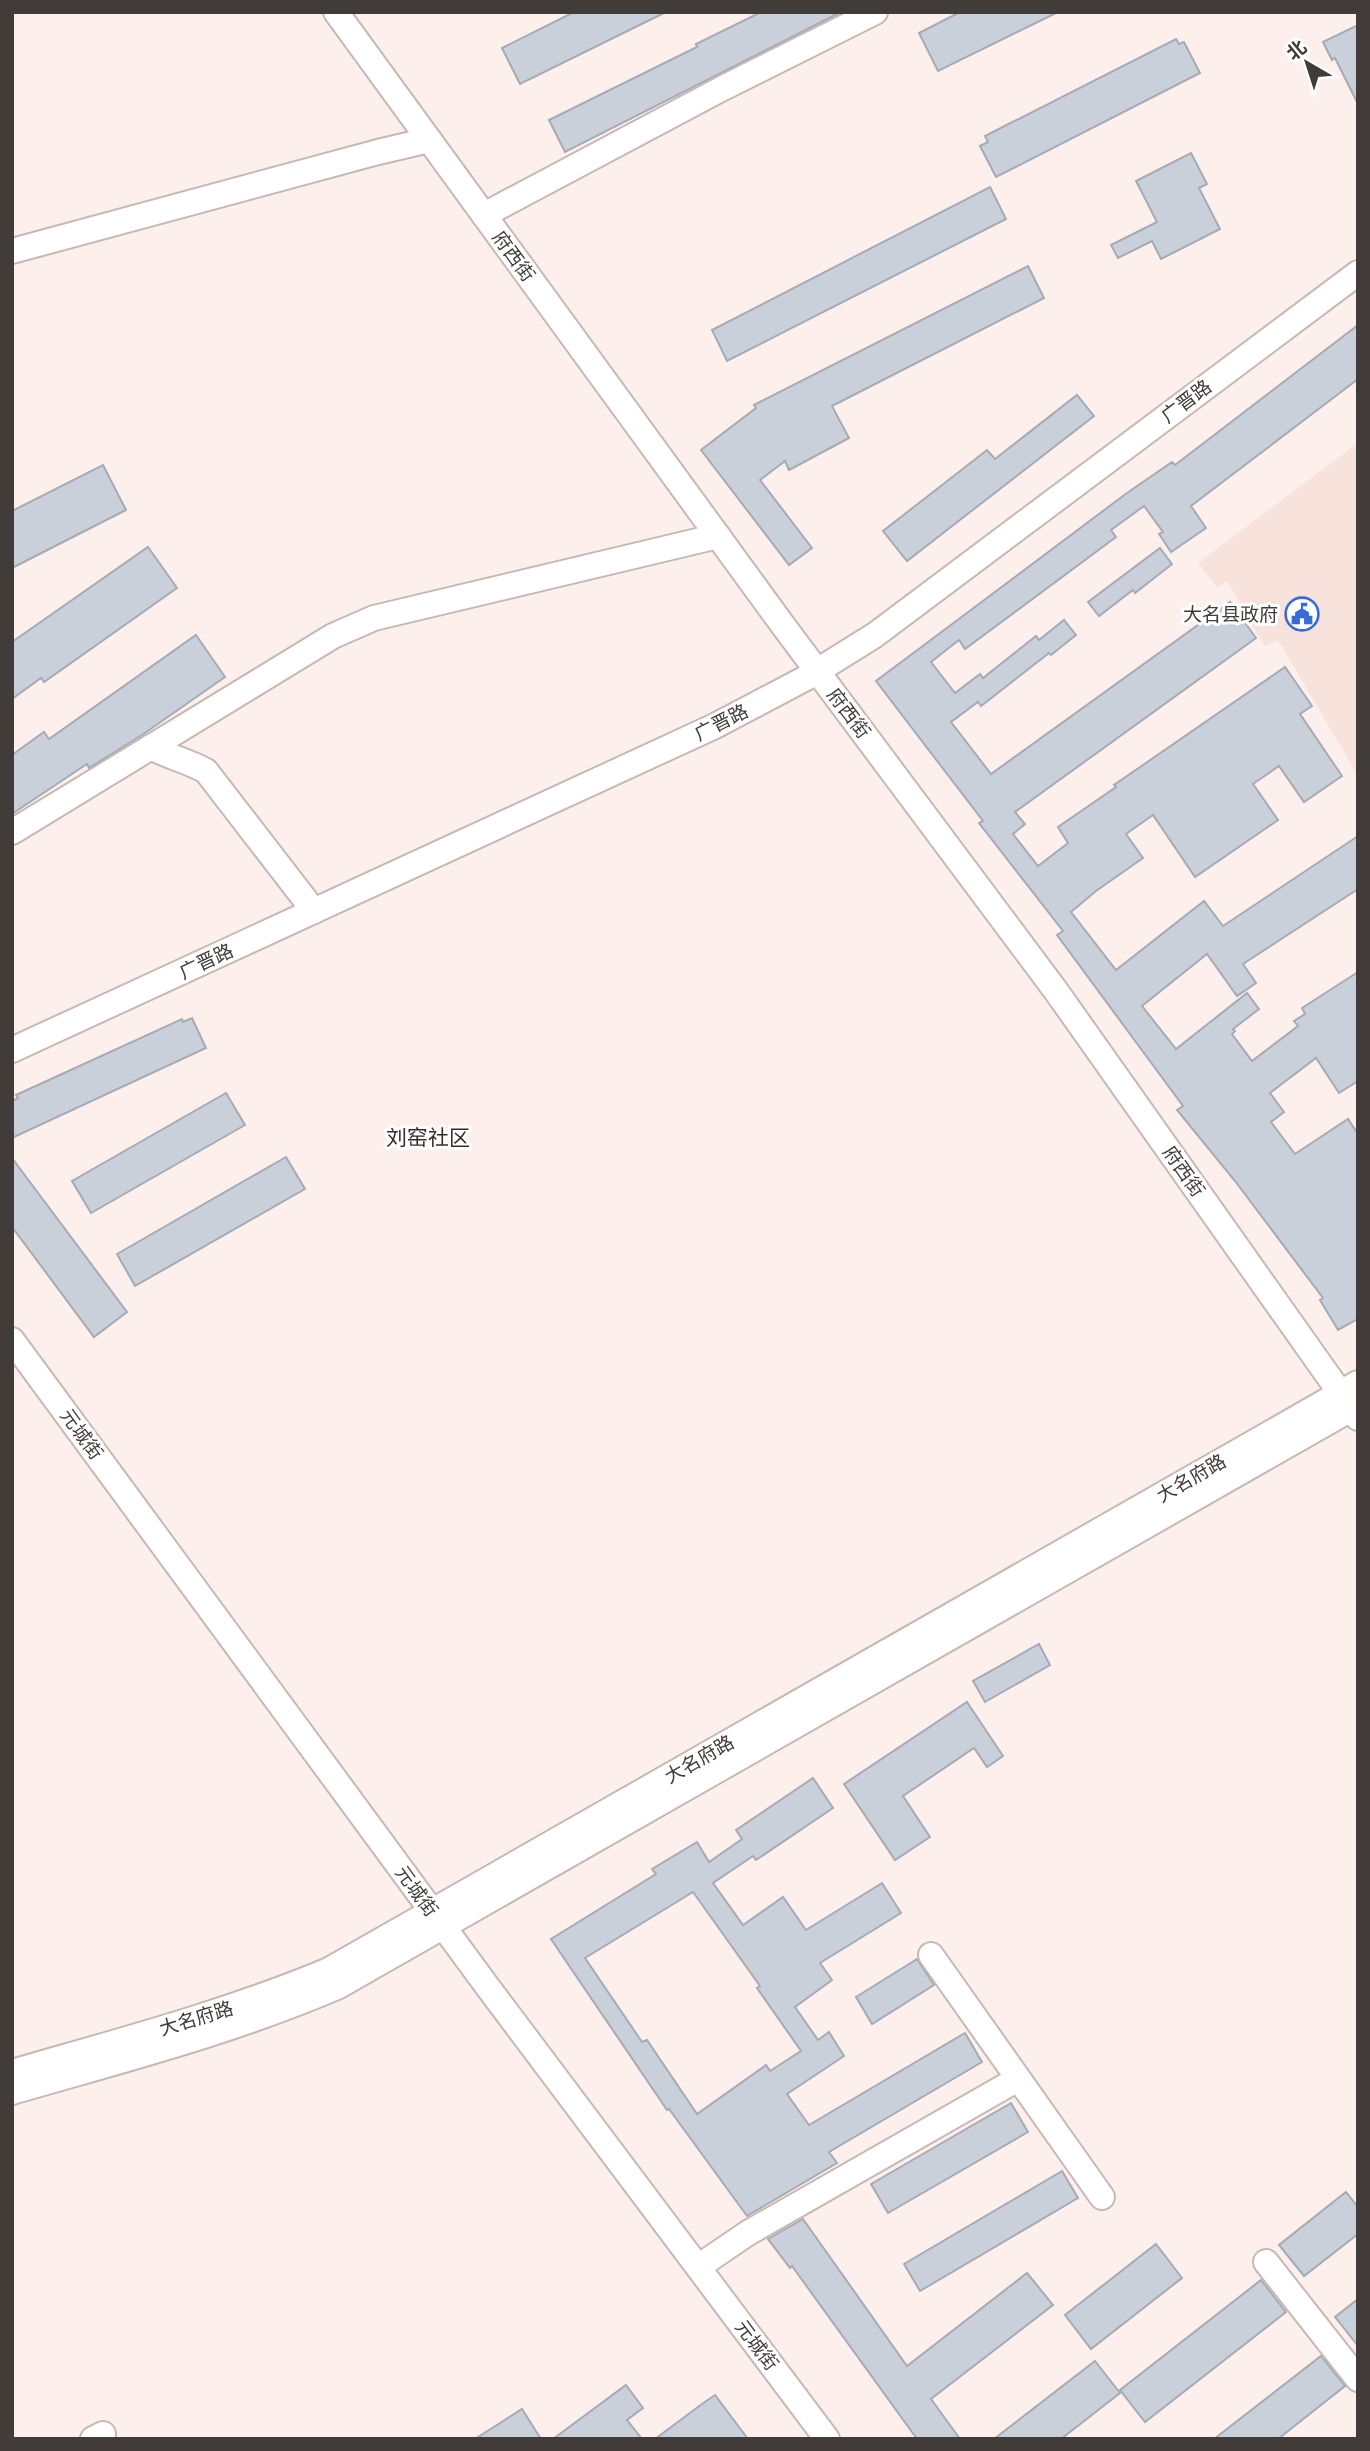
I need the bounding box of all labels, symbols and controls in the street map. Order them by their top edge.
north arrow [1272,28,1342,98]
text: 北 [1282,35,1311,65]
street label: 府西街 [488,226,540,286]
street label: 广晋路 [1157,375,1216,428]
public building icon: 大名县政府 [1283,595,1321,633]
place label: 大名县政府 [1183,603,1278,626]
street label: 府西街 [822,684,875,743]
street label: 广晋路 [691,699,752,746]
street label: 广晋路 [176,939,237,984]
district label: 刘窑社区 [386,1126,470,1150]
street label: 府西街 [1158,1141,1209,1201]
street label: 元城街 [56,1404,108,1464]
street label: 大名府路 [1153,1449,1230,1507]
street label: 大名府路 [661,1730,738,1788]
street label: 元城街 [391,1861,443,1921]
street label: 大名府路 [156,1996,236,2041]
street label: 元城街 [730,2316,783,2375]

